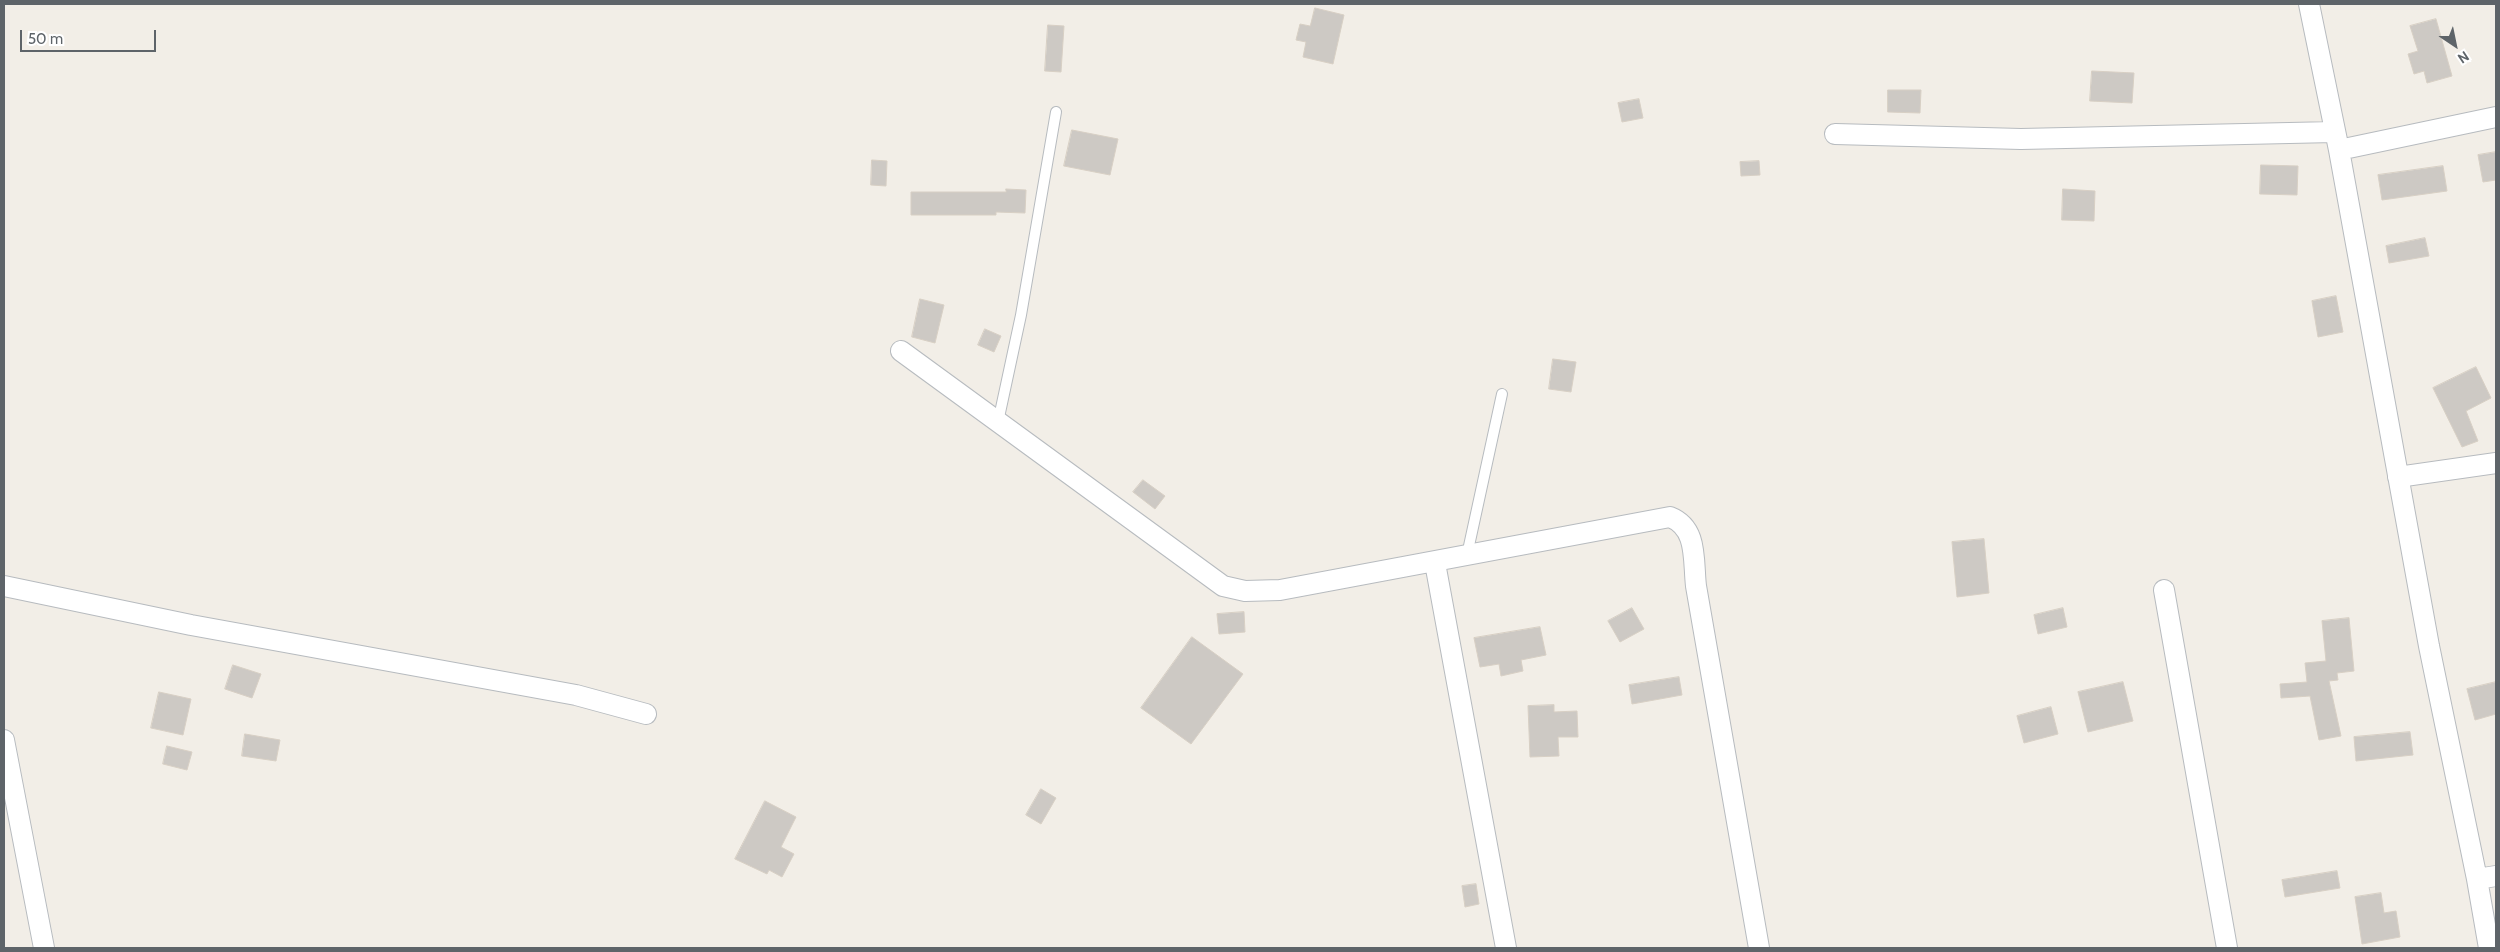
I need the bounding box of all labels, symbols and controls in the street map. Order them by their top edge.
scale bar [22,20,159,52]
north arrow [2430,20,2480,70]
text: 50 m [28,30,63,48]
text: N [2454,47,2473,68]

